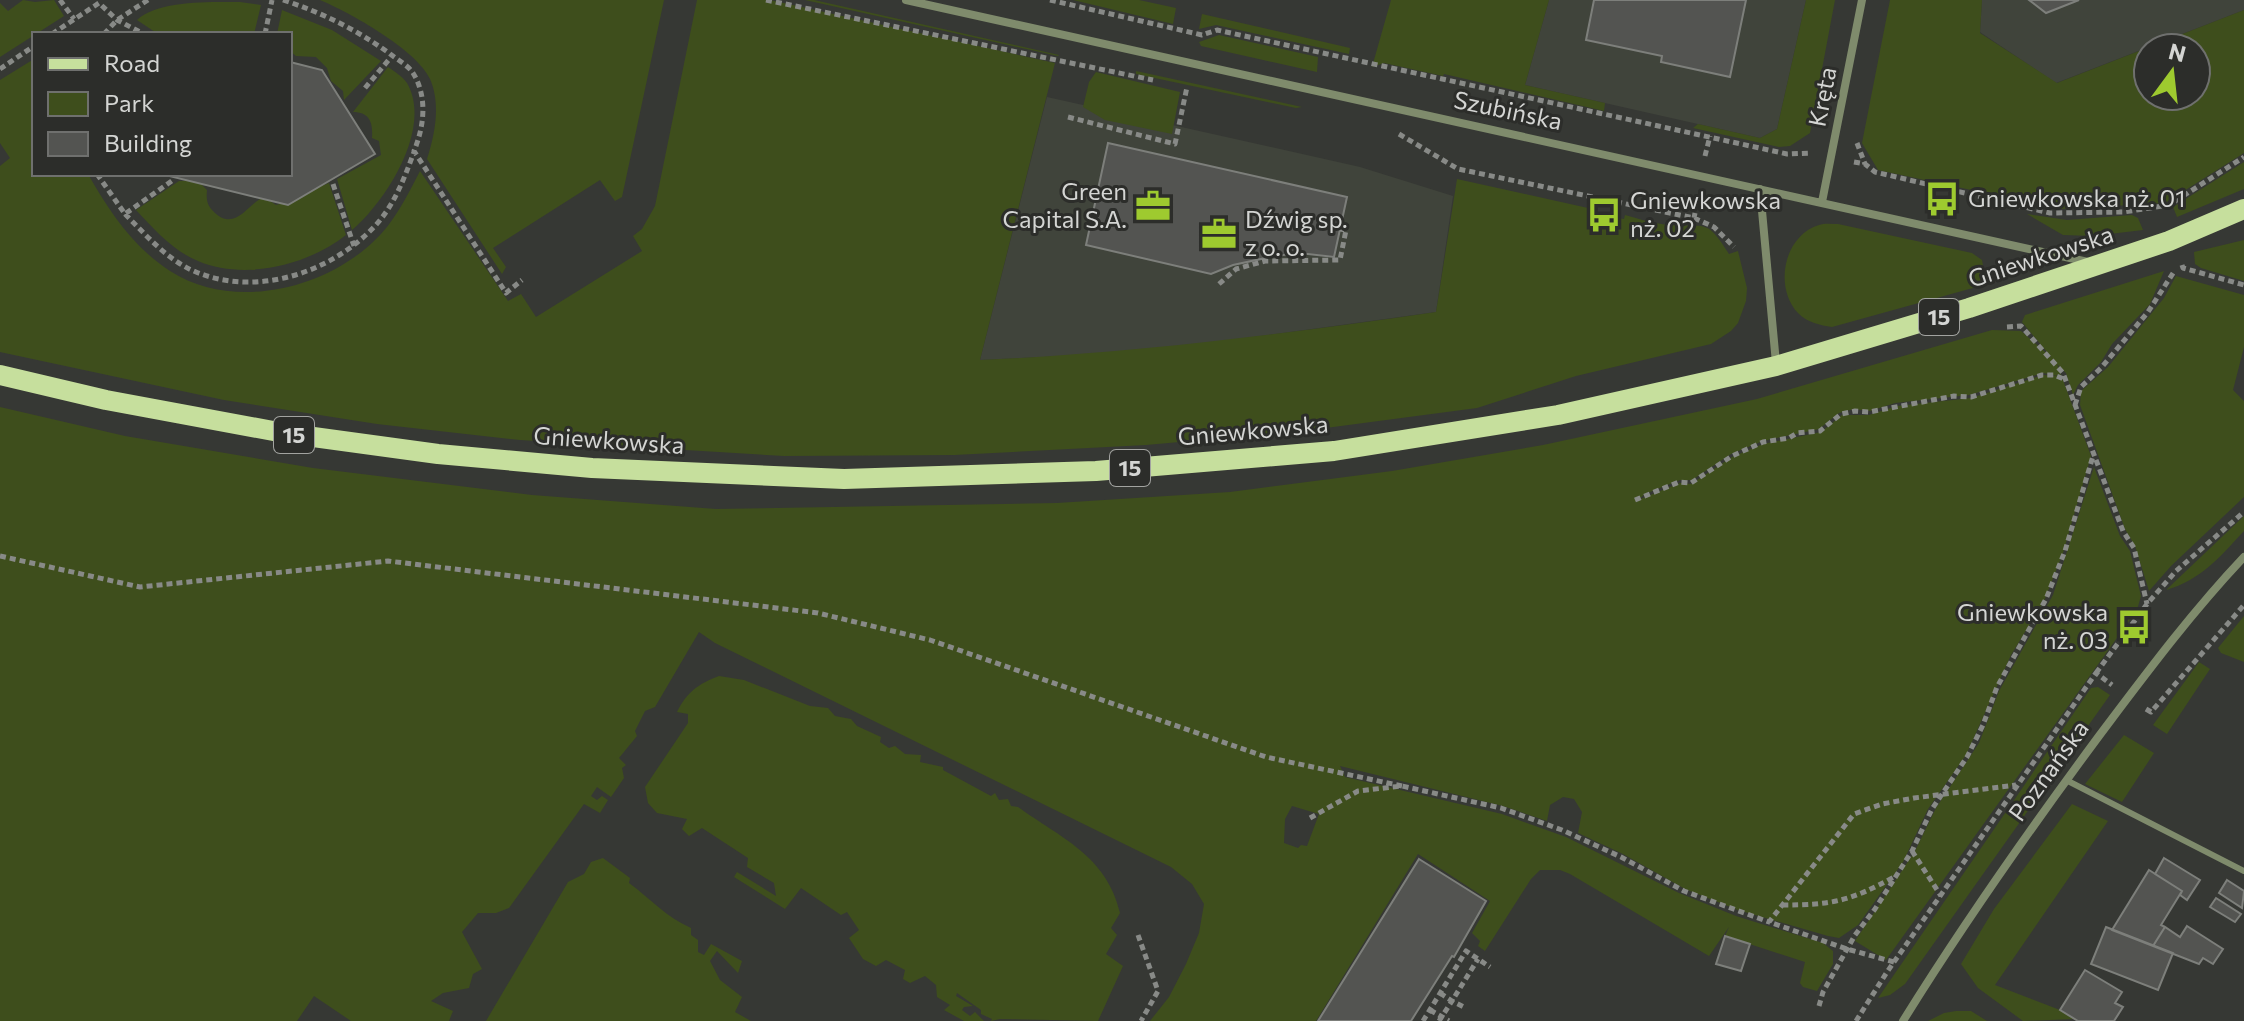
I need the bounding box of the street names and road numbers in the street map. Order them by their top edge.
street label: Kręta [1802,64,1842,129]
street label: Szubińska [1451,84,1565,135]
street label: Gniewkowska [1964,218,2117,293]
road number: 15 [1919,299,1959,335]
street label: Gniewkowska [1176,408,1329,451]
road number: 15 [274,417,314,453]
street label: Gniewkowska [533,420,685,459]
road number: 15 [1110,450,1150,486]
street label: Poznańska [2002,714,2094,826]

